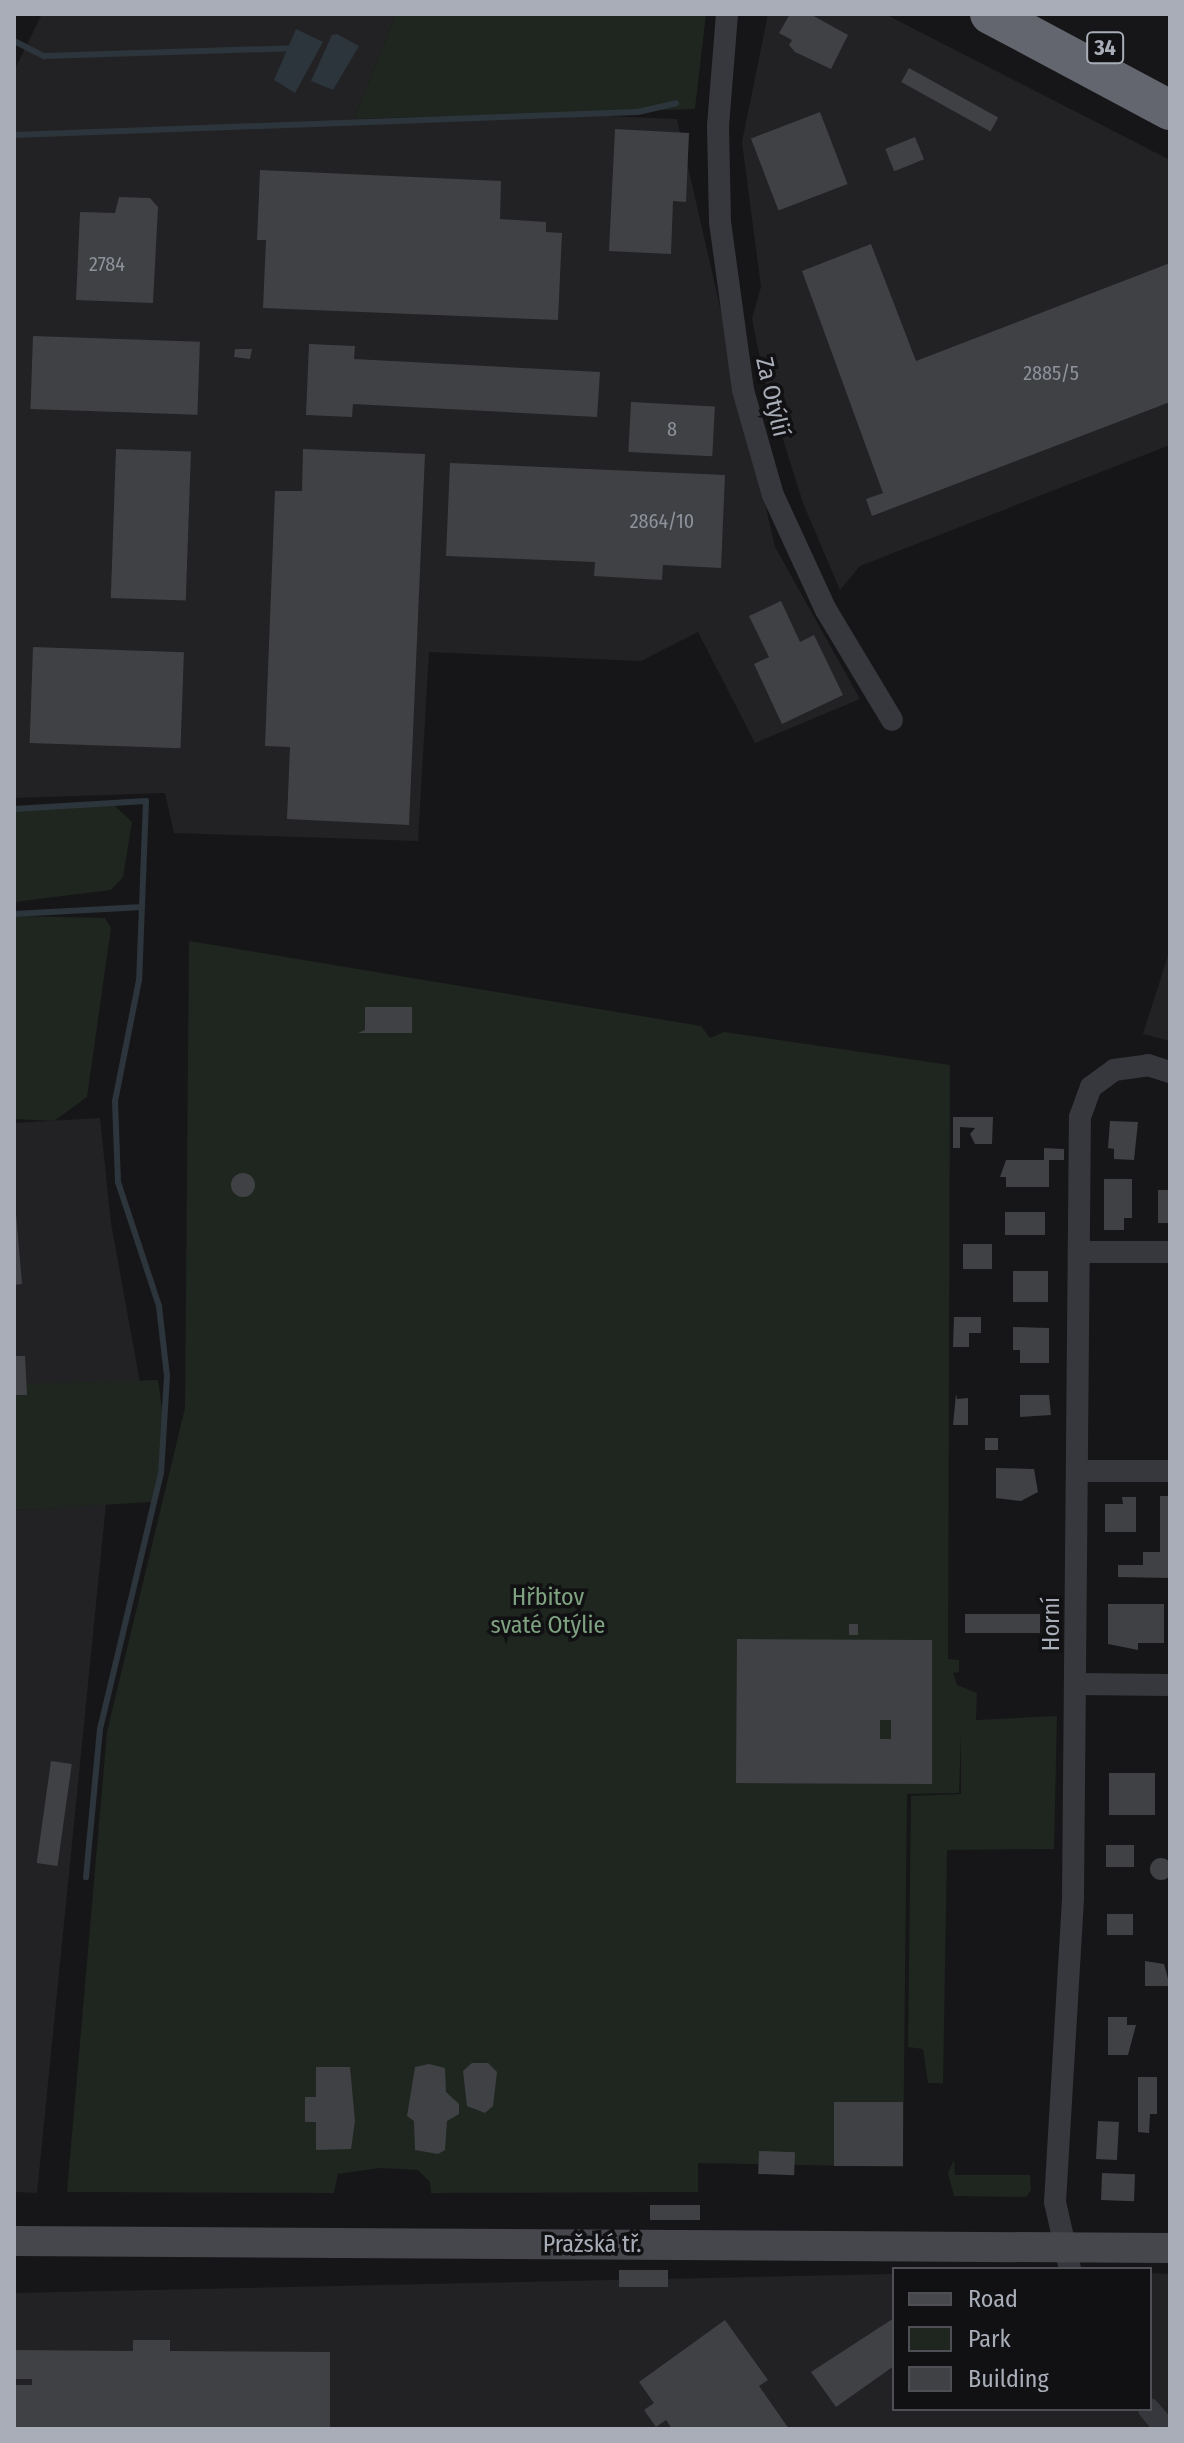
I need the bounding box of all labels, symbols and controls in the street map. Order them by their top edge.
road number: 34 [1085,30,1125,66]
house number: 2784 [89,252,125,276]
street label: Za Otýlií [749,354,795,440]
house number: 2885/5 [1023,361,1079,385]
house number: 8 [667,417,677,441]
house number: 2864/10 [630,509,694,533]
park label: Hřbitov svaté Otýlie [491,1584,605,1640]
street label: Horní [1038,1597,1066,1651]
street label: Pražská tř. [543,2231,641,2259]
legend [892,2267,1152,2411]
text: Road [968,2285,1018,2313]
text: Park [968,2325,1011,2353]
text: Building [968,2365,1049,2393]

